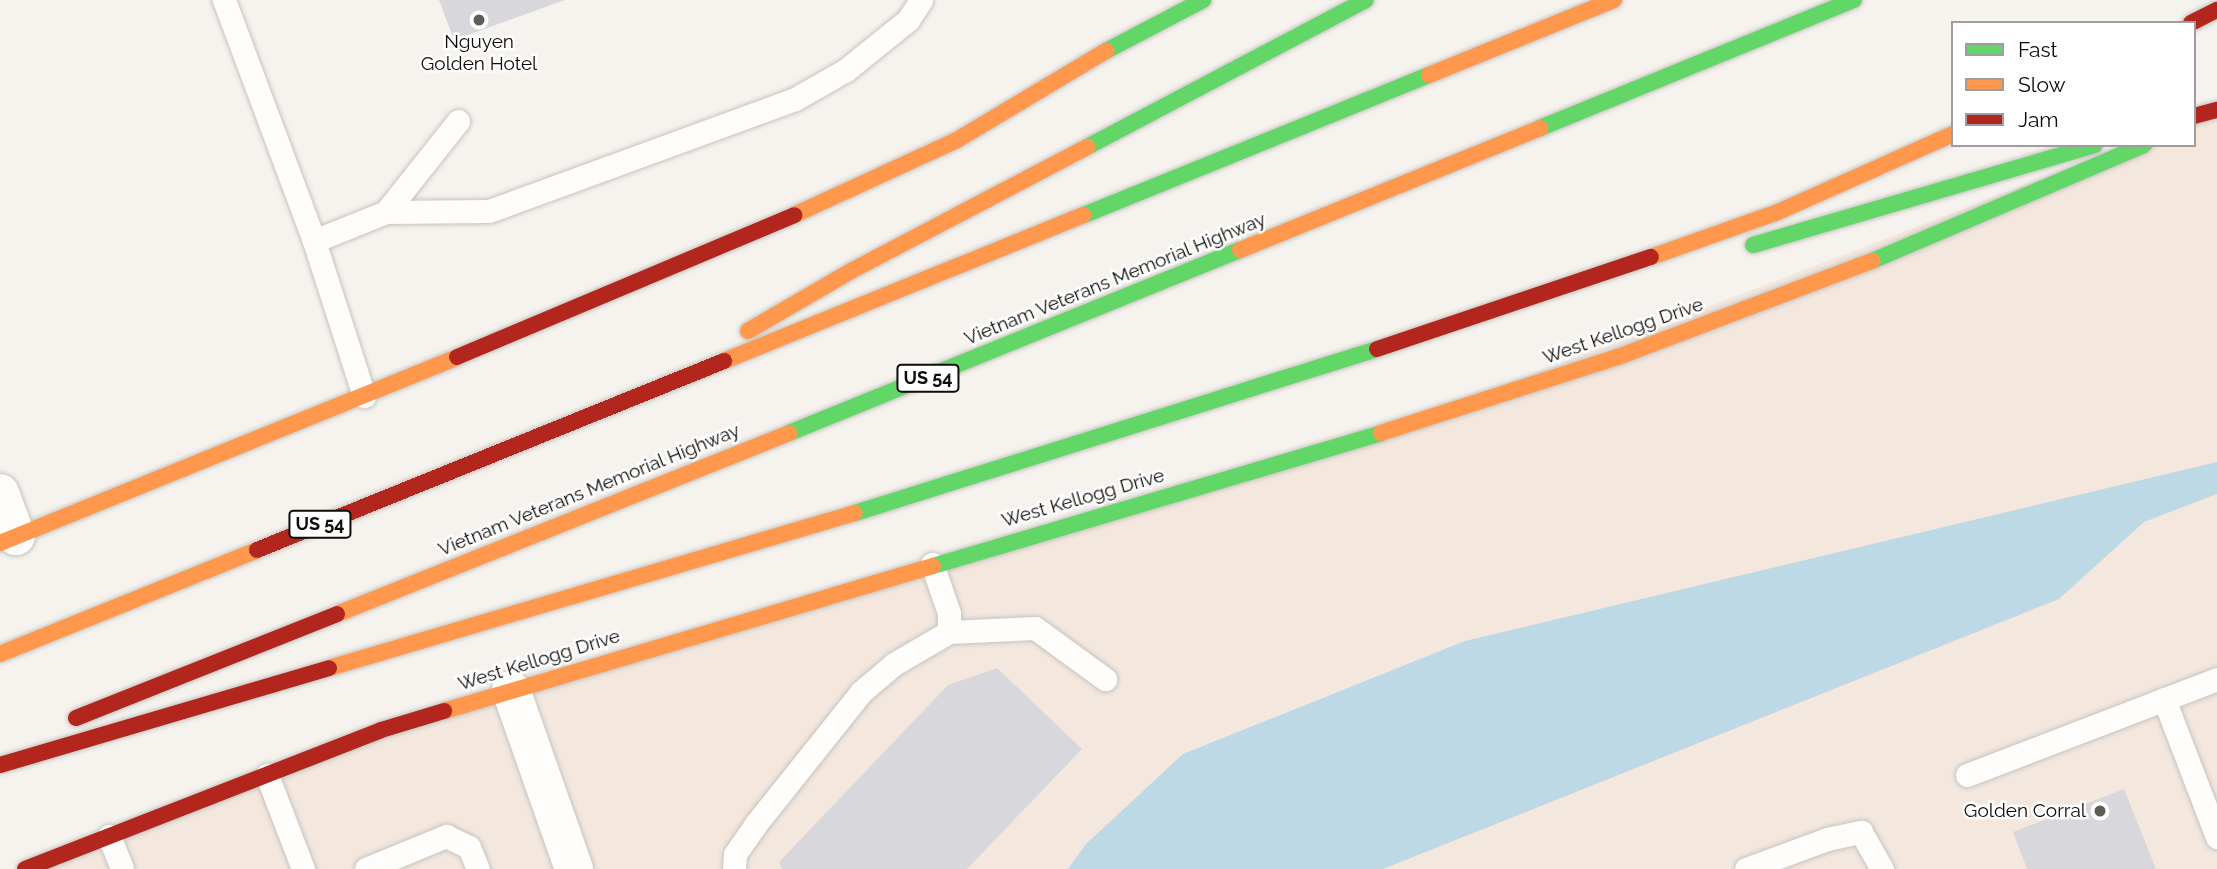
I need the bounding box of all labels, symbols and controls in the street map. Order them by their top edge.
marker: Nguyen Golden Hotel [471,12,487,28]
legend [1951,21,2196,147]
place label: Nguyen Golden Hotel [421,31,537,75]
text: Fast [2018,37,2058,62]
text: Slow [2018,72,2066,97]
text: Jam [2018,107,2059,132]
street label: Vietnam Veterans Memorial Highway [960,208,1270,350]
street label: West Kellogg Drive [1540,293,1706,369]
road number: US 54 [895,364,961,392]
street label: Vietnam Veterans Memorial Highway [434,419,744,561]
street label: West Kellogg Drive [999,464,1167,532]
road number: US 54 [287,510,353,538]
street label: West Kellogg Drive [455,625,623,695]
place label: Golden Corral [1964,800,2086,822]
marker: Golden Corral [2092,803,2108,819]

